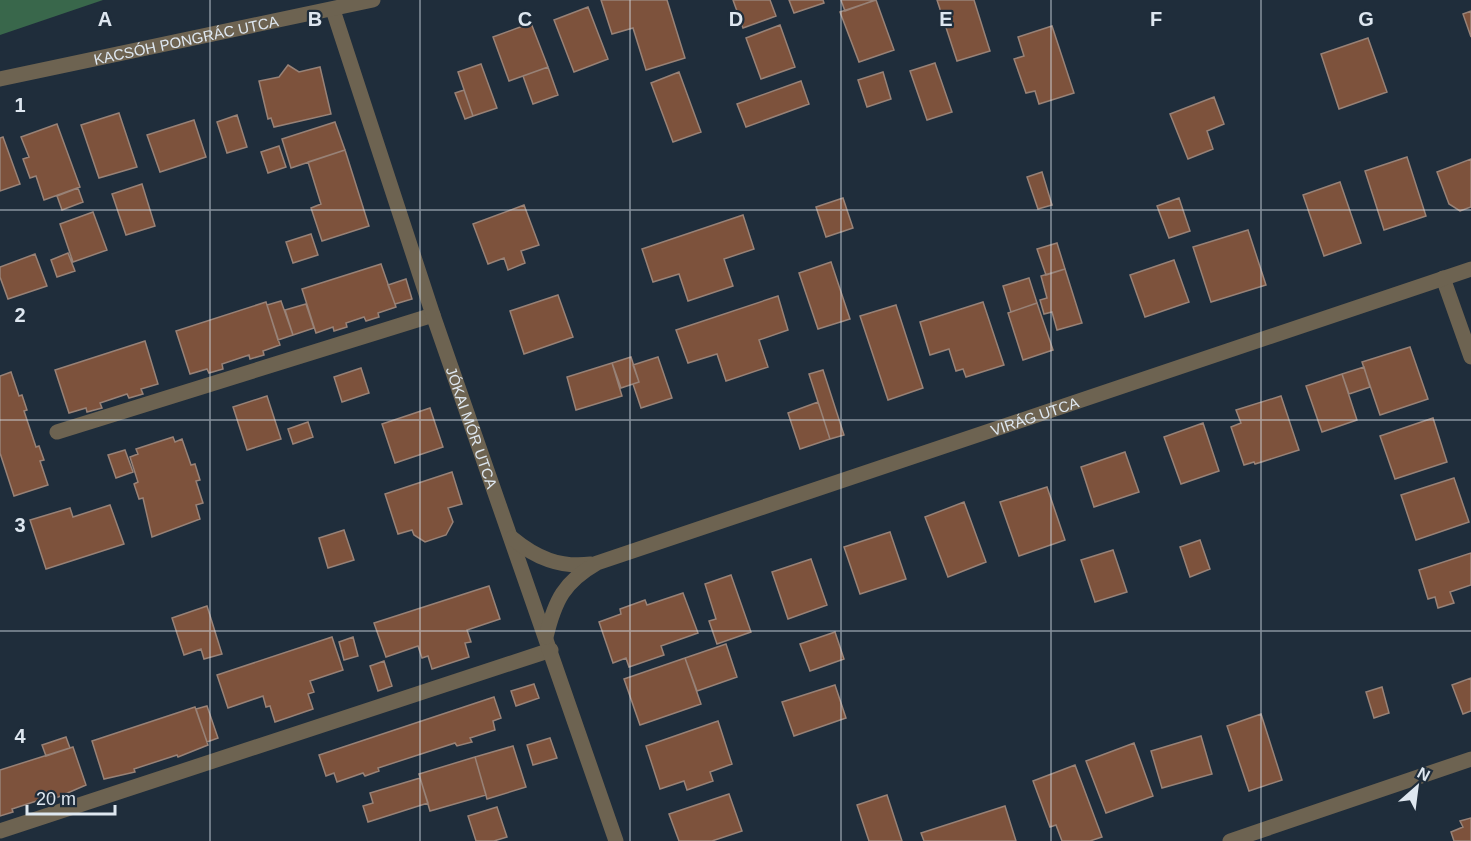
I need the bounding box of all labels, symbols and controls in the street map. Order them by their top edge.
text: B [308,8,322,30]
text: C [518,8,532,30]
text: D [729,8,743,30]
text: E [939,8,953,30]
text: F [1150,8,1162,30]
text: G [1358,8,1374,30]
street label: KACSÓH PONGRÁC UTCA [93,12,281,68]
text: 1 [14,94,26,116]
text: 2 [14,304,26,326]
street label: JÓKAI MÓR UTCA [443,364,501,490]
street label: VIRÁG UTCA [988,393,1081,438]
text: 3 [14,514,26,536]
text: 4 [14,725,26,747]
north arrow [1387,757,1447,817]
text: N [1415,764,1433,784]
scale bar [27,778,116,816]
text: 20 m [36,789,76,809]

